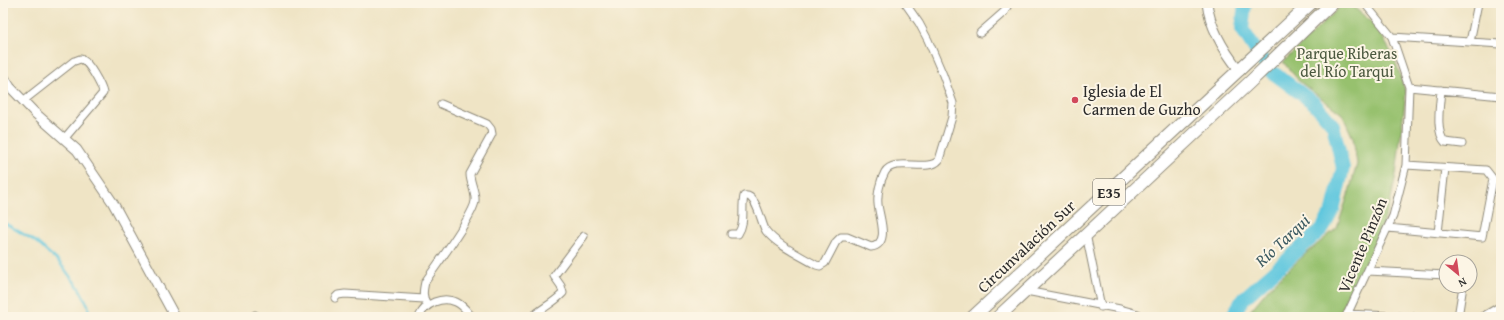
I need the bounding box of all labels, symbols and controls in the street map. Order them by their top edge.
park label: Parque Riberas del Río Tarqui [1297,41,1397,83]
place label: Iglesia de El Carmen de Guzho [1083,79,1201,121]
marker: Iglesia de El Carmen de Guzho [1070,95,1080,105]
road number: E35 [1093,179,1125,205]
street label: Circunvalación Sur [971,194,1081,298]
street label: Vicente Pinzón [1331,194,1393,296]
water label: Río Tarqui [1248,208,1316,273]
north arrow [1438,254,1478,294]
text: N [1455,274,1470,292]

